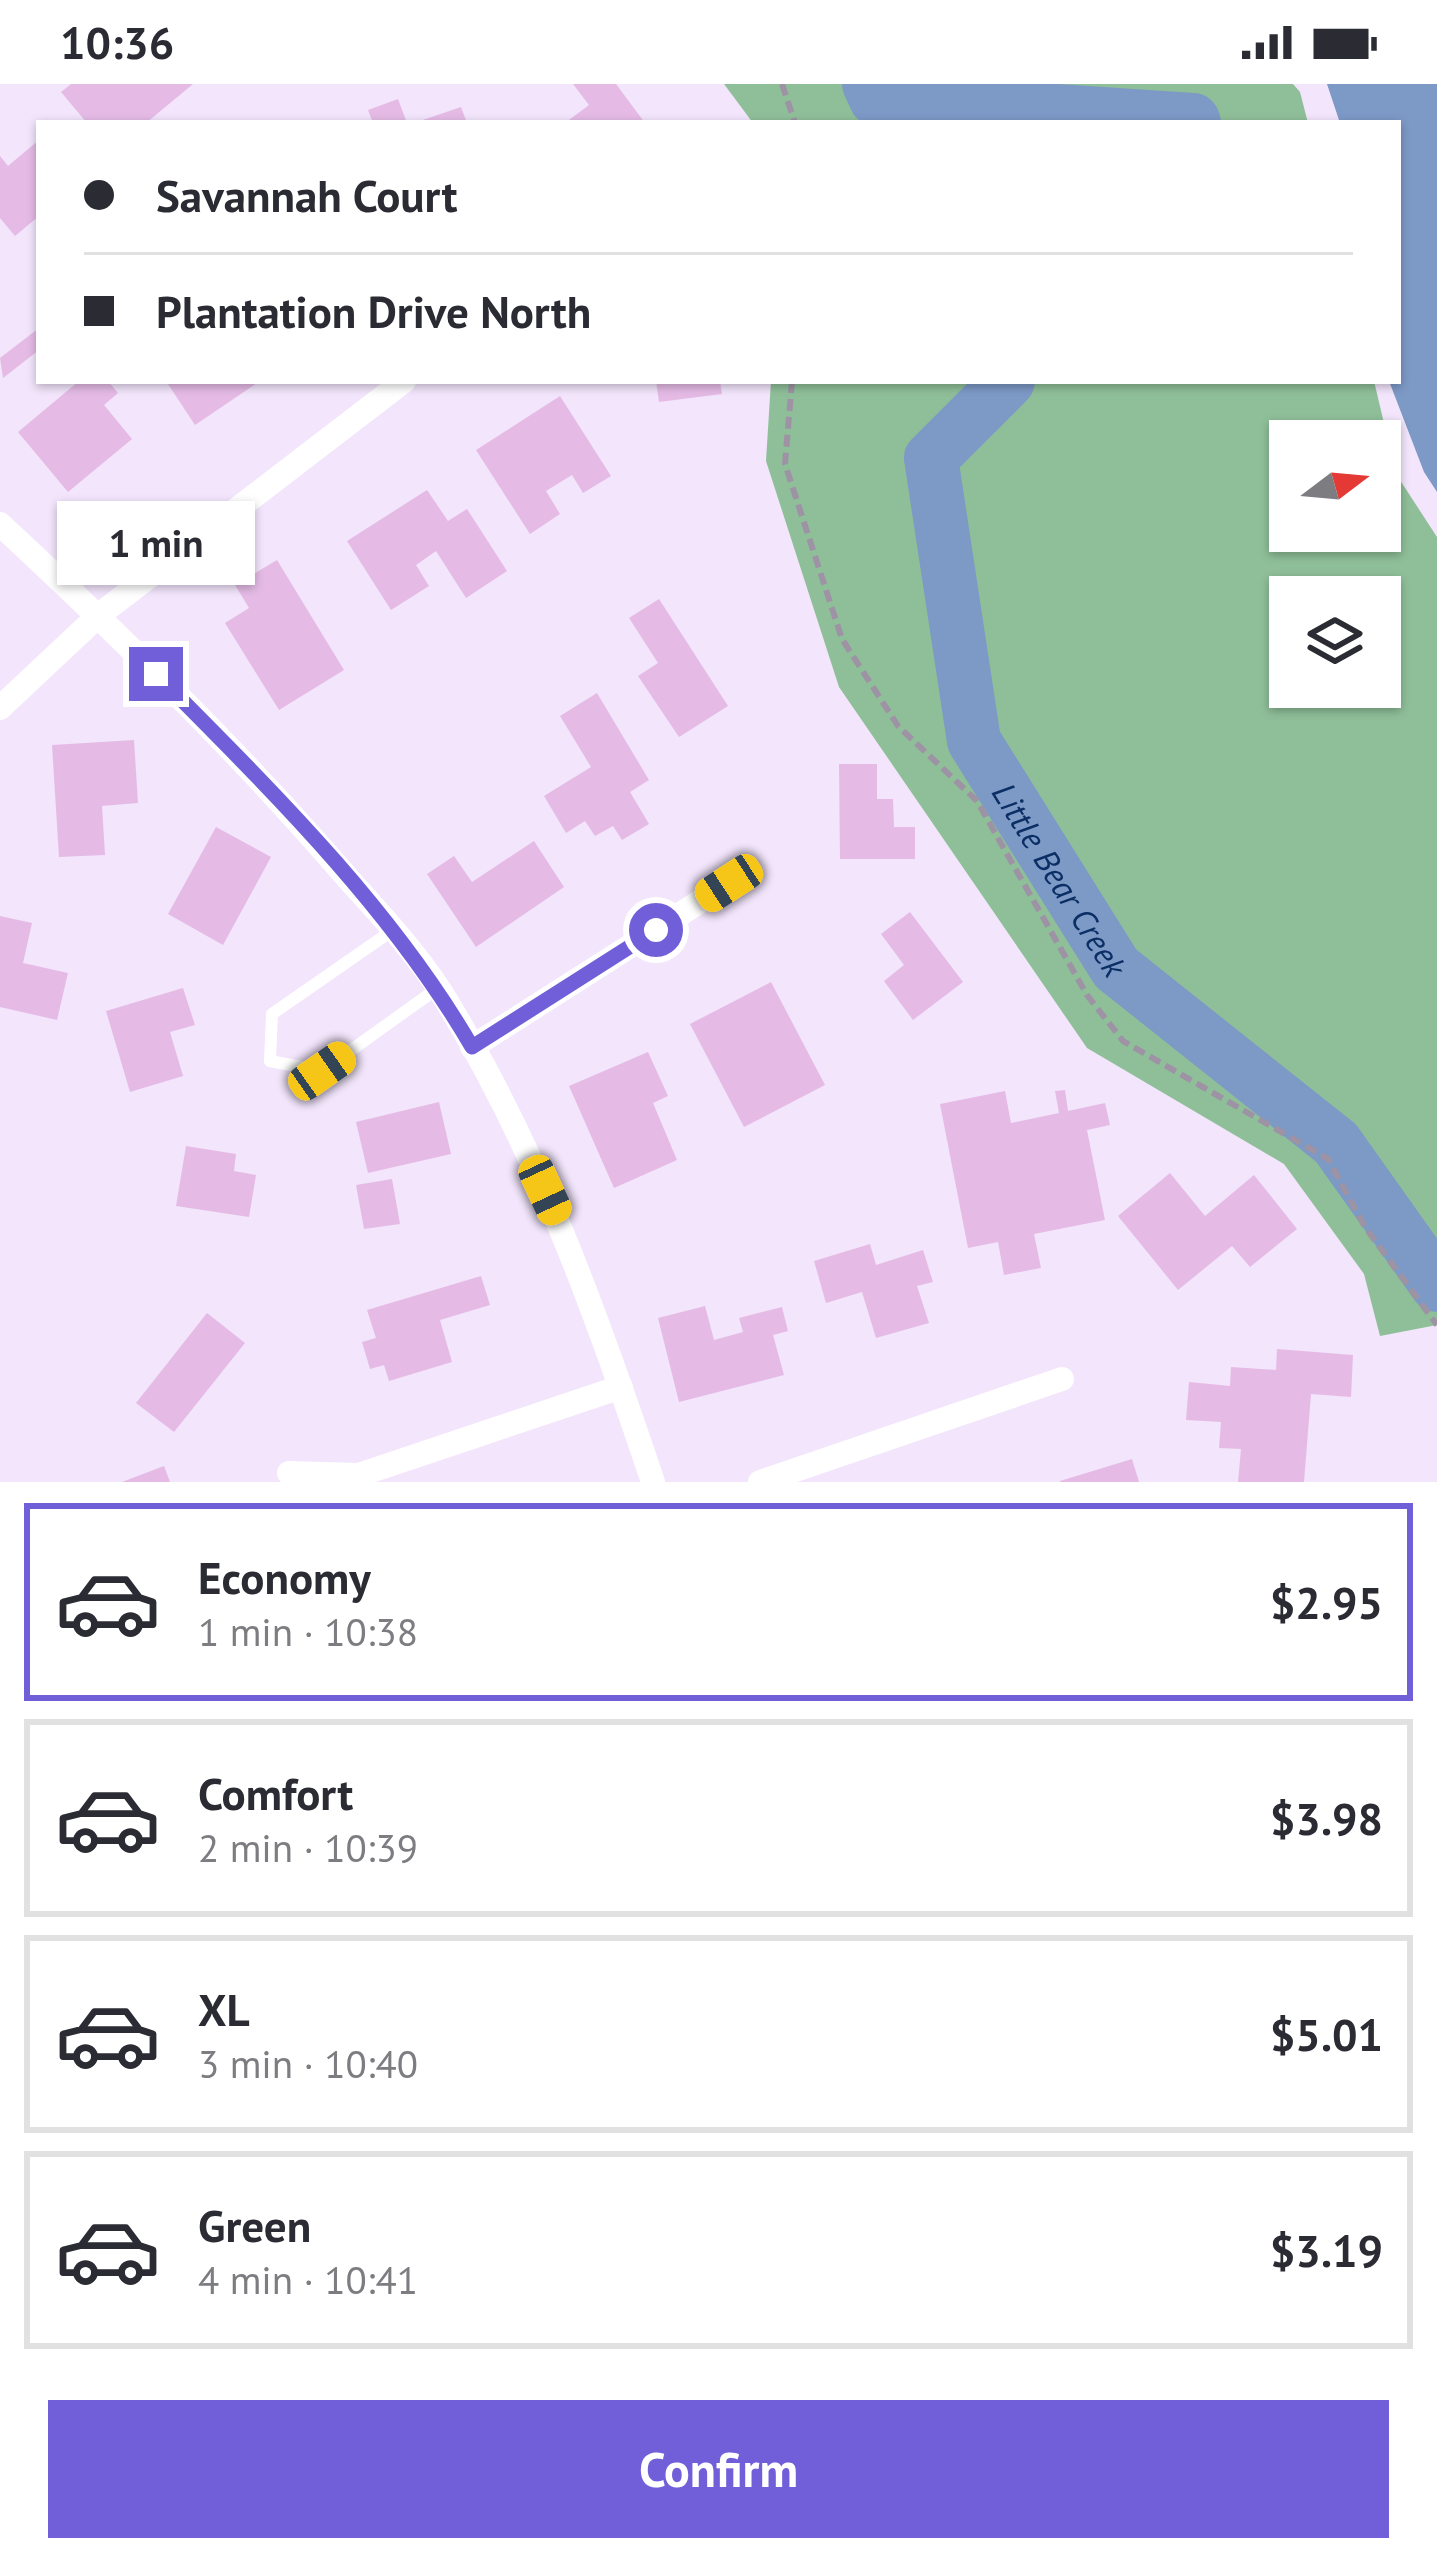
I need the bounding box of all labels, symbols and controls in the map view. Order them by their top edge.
text: 10:36 [60,13,174,71]
text: Savannah Court [156,166,457,224]
text: Plantation Drive North [156,282,591,340]
north arrow [1269,420,1401,552]
map controls [1269,420,1401,708]
callout: 1 min [57,500,255,584]
text: 1 min [108,517,204,568]
button: layers [1269,576,1401,708]
route end [129,647,183,701]
water label: Little Bear Creek [984,774,1138,985]
car [689,848,769,918]
route start [629,903,683,957]
car [282,1036,362,1106]
car [513,1150,577,1230]
icon: car [54,1548,162,1656]
text: Economy [198,1548,371,1606]
text: $2.95 [1270,1573,1383,1631]
text: 1 min · 10:38 [198,1606,418,1657]
icon: car [54,1764,162,1872]
text: Comfort [198,1764,353,1822]
text: $3.98 [1270,1789,1383,1847]
text: 2 min · 10:39 [198,1822,418,1873]
icon: car [54,1980,162,2088]
text: XL [198,1980,250,2038]
text: $5.01 [1270,2005,1383,2063]
text: 3 min · 10:40 [198,2038,418,2089]
icon: car [54,2196,162,2304]
text: Green [198,2196,311,2254]
text: $3.19 [1270,2221,1383,2279]
text: 4 min · 10:41 [198,2254,418,2305]
button: Confirm [48,2400,1389,2538]

